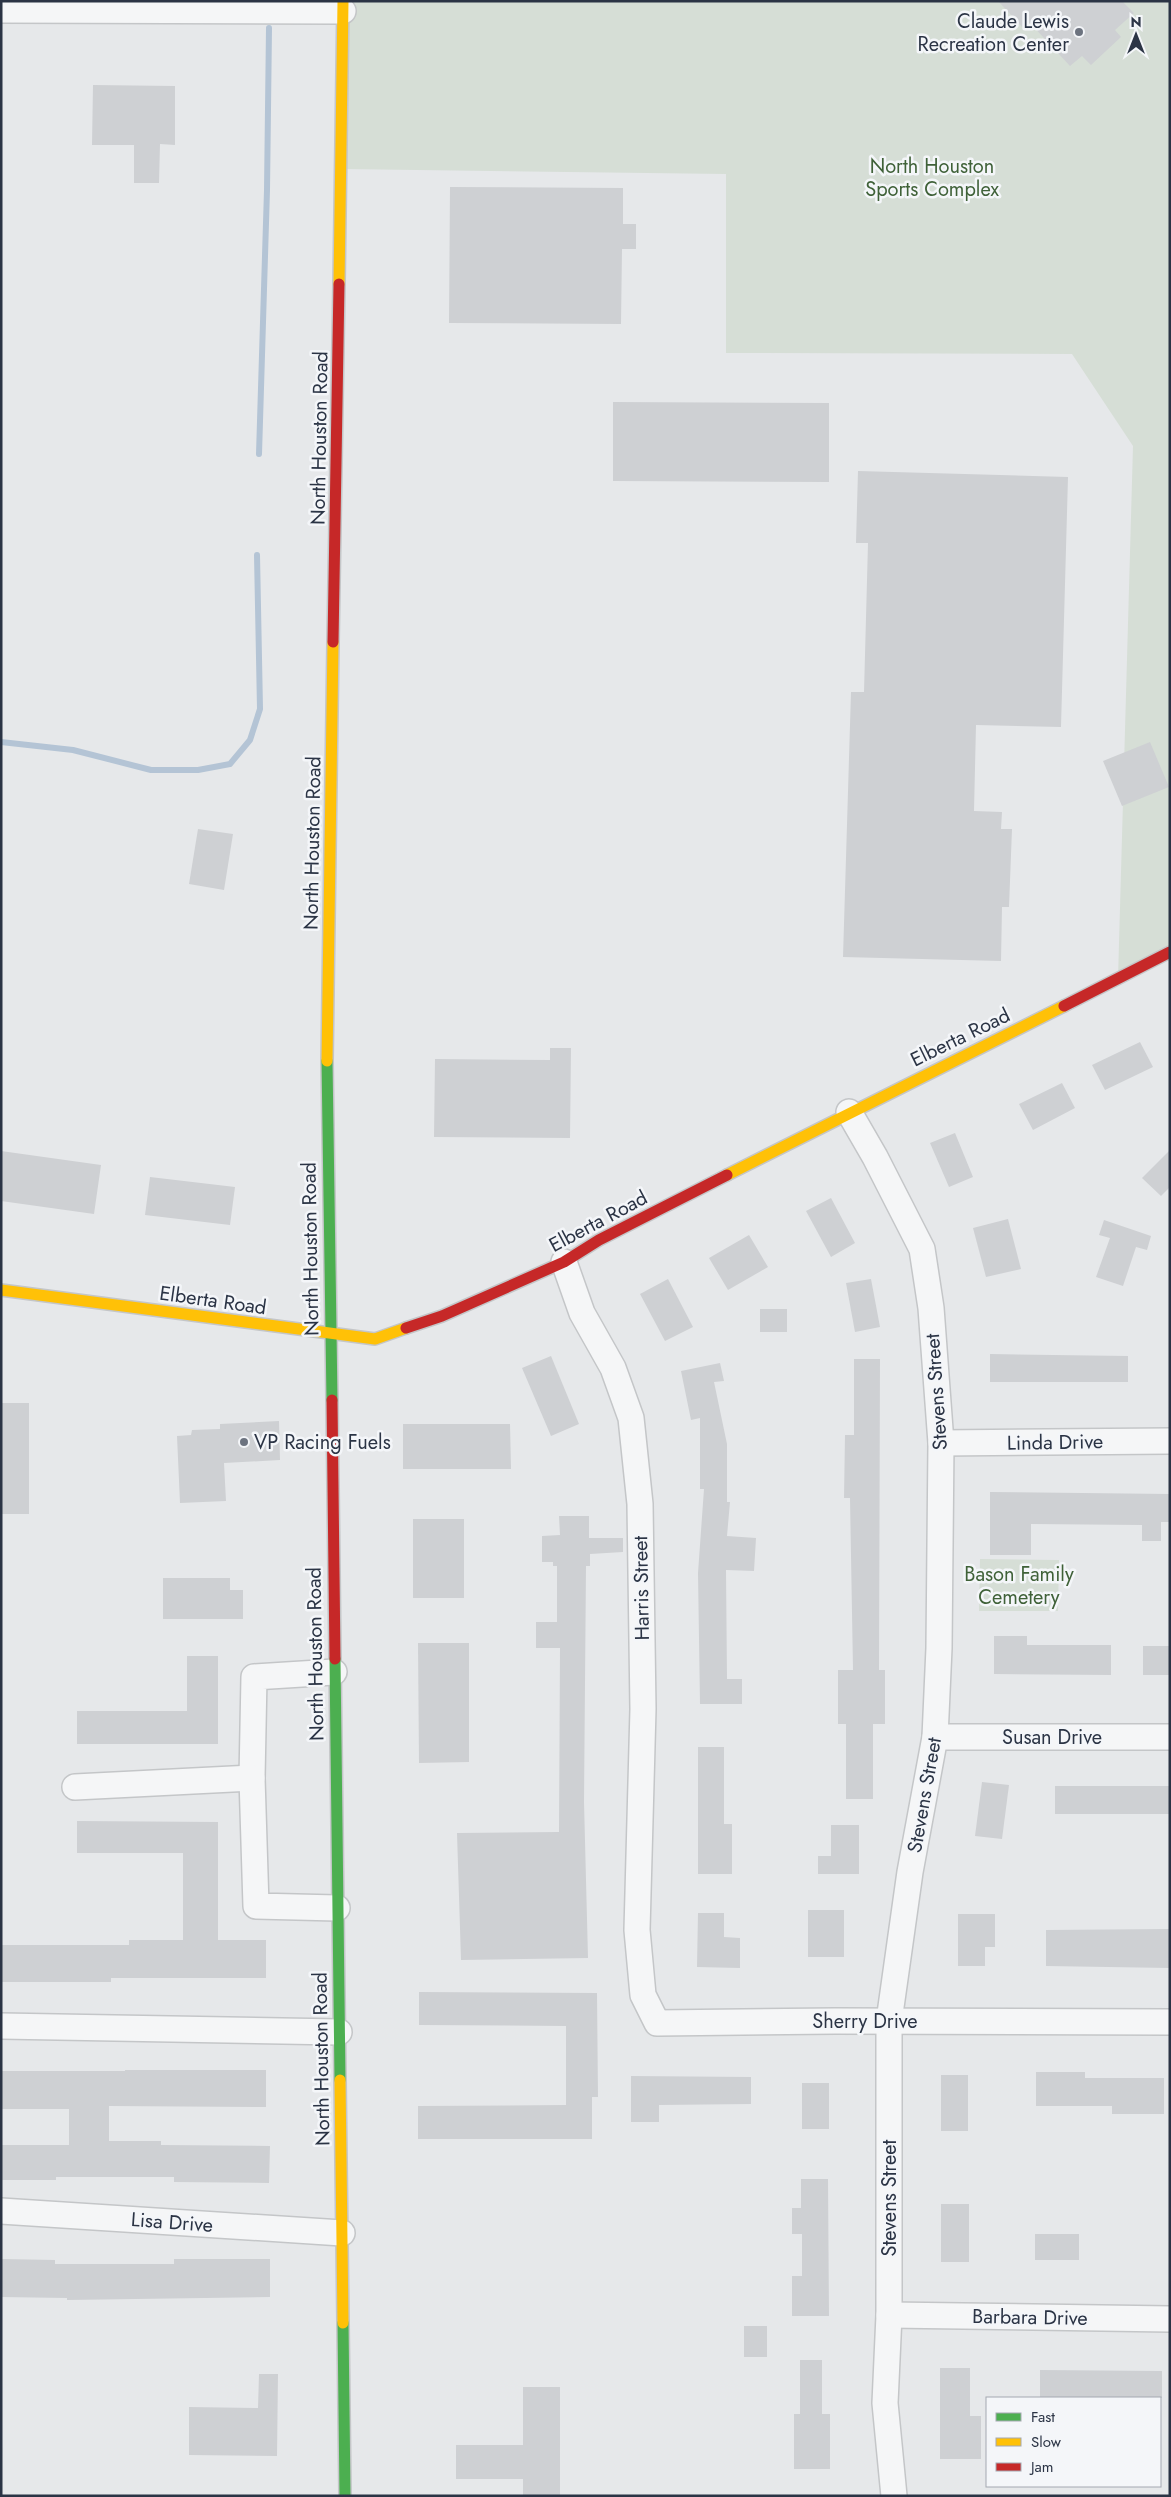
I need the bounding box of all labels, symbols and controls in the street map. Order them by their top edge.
place label: Claude Lewis Recreation Center [918,7,1069,59]
north arrow [1111,10,1161,60]
text: N [1130,12,1142,32]
marker: Claude Lewis Recreation Center [1073,26,1085,38]
park label: North Houston Sports Complex [865,152,999,204]
street label: North Houston Road [303,351,336,525]
street label: North Houston Road [296,756,329,930]
street label: Elberta Road [905,1001,1015,1074]
street label: North Houston Road [294,1162,327,1336]
street label: Elberta Road [544,1183,653,1260]
street label: Elberta Road [158,1279,268,1322]
street label: Stevens Street [918,1332,955,1451]
street label: Linda Drive [1007,1427,1103,1458]
place label: VP Racing Fuels [254,1428,391,1457]
marker: VP Racing Fuels [238,1436,250,1448]
street label: Harris Street [626,1535,657,1641]
park label: Bason Family Cemetery [964,1560,1074,1612]
street label: North Houston Road [299,1567,332,1741]
street label: Susan Drive [1002,1723,1102,1752]
street label: Stevens Street [900,1735,949,1855]
street label: North Houston Road [305,1972,338,2146]
street label: Sherry Drive [812,2007,918,2036]
street label: Stevens Street [875,2139,904,2256]
street label: Lisa Drive [130,2205,214,2240]
street label: Barbara Drive [972,2302,1088,2333]
legend [986,2397,1161,2487]
text: Fast [1031,2406,1055,2428]
text: Slow [1031,2431,1062,2453]
text: Jam [1029,2456,1054,2478]

